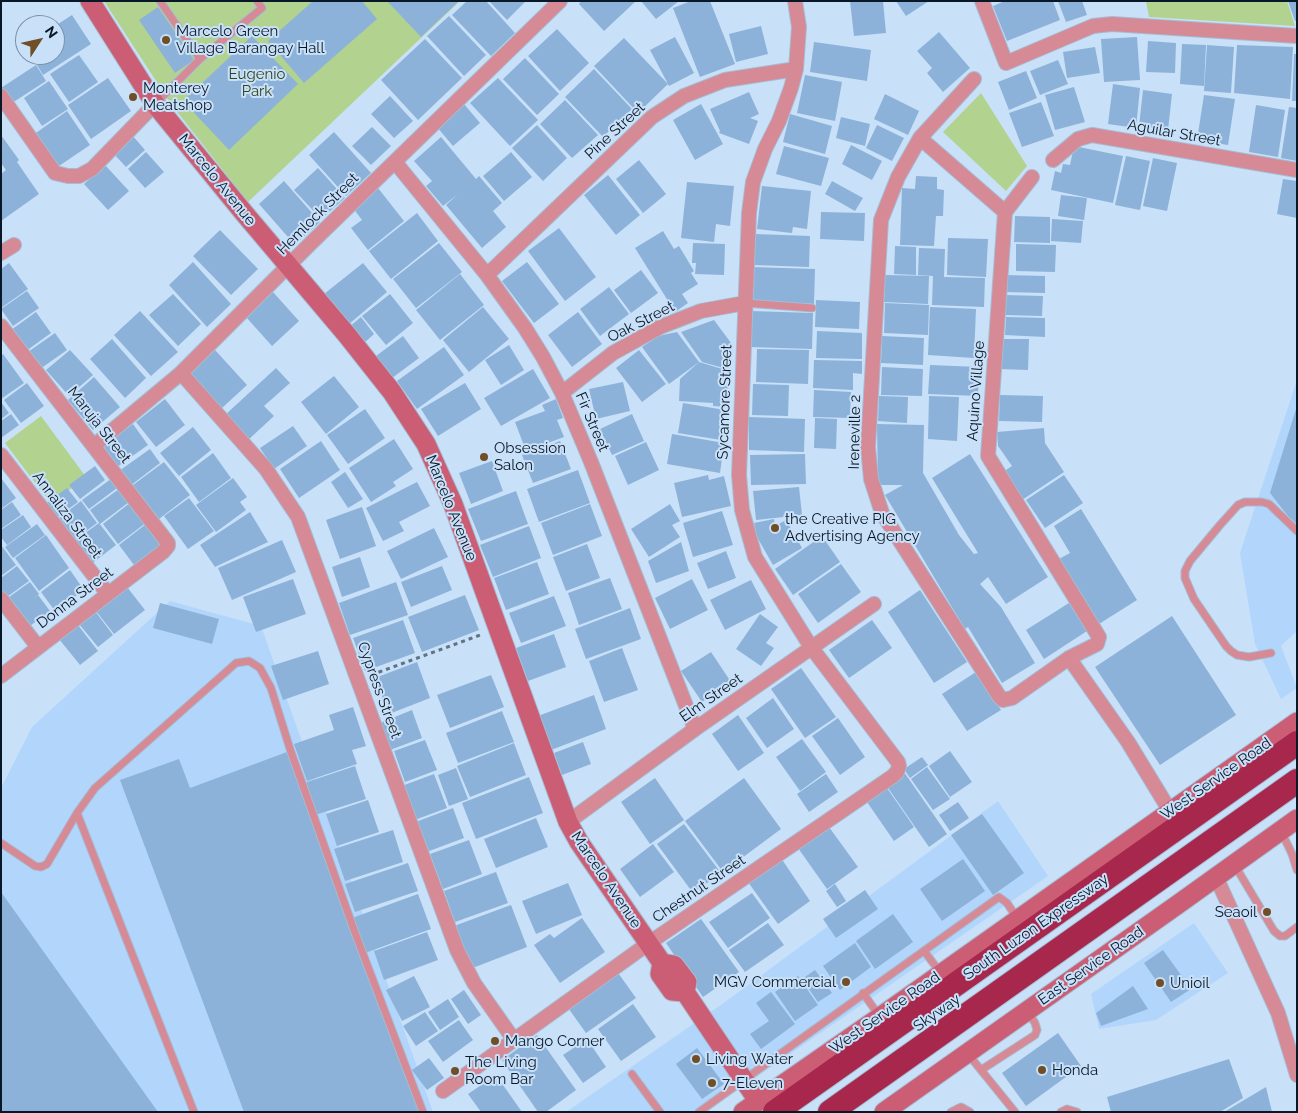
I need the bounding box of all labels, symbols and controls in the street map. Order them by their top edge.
north arrow [15,15,65,65]
place label: Marcelo Green Village Barangay Hall [176,22,325,57]
text: N [42,23,61,41]
marker: Marcelo Green Village Barangay Hall [160,34,172,46]
park label: Eugenio Park [229,65,285,100]
place label: Monterey Meatshop [143,79,212,114]
marker: Monterey Meatshop [127,91,139,103]
street label: Pine Street [581,99,649,163]
street label: Aguilar Street [1126,116,1222,150]
street label: Marcelo Avenue [175,131,259,229]
street label: Hemlock Street [273,169,363,259]
street label: Oak Street [605,297,677,347]
street label: Aquino Village [964,340,988,442]
street label: Sycamore Street [714,344,736,460]
street label: Maruja Street [63,383,135,467]
street label: Fir Street [571,390,613,454]
street label: Ireneville 2 [845,394,865,470]
place label: Obsession Salon [494,439,566,474]
marker: Obsession Salon [478,451,490,463]
street label: Marcelo Avenue [422,452,480,564]
street label: Annaliza Street [28,468,106,562]
place label: the Creative PIG Advertising Agency [785,510,920,545]
marker: the Creative PIG Advertising Agency [769,522,781,534]
street label: Donna Street [33,564,117,632]
street label: Cypress Street [353,639,405,741]
street label: Elm Street [676,670,746,726]
street label: West Service Road [1157,734,1275,824]
street label: Marcelo Avenue [567,828,645,932]
street label: Chestnut Street [649,851,749,927]
street label: South Luzon Expressway [960,870,1112,984]
place label: Seaoil [1215,903,1257,921]
marker: Seaoil [1261,906,1273,918]
street label: East Service Road [1035,923,1147,1009]
street label: West Service Road [826,968,944,1058]
place label: MGV Commercial [714,973,836,991]
place label: Unioil [1170,974,1210,992]
marker: MGV Commercial [840,976,852,988]
marker: Unioil [1154,977,1166,989]
street label: Skyway [910,990,964,1036]
place label: Mango Corner [505,1032,604,1050]
marker: Mango Corner [489,1035,501,1047]
place label: Living Water [706,1050,793,1068]
place label: The Living Room Bar [465,1053,537,1088]
marker: Living Water [690,1053,702,1065]
place label: Honda [1052,1061,1098,1079]
marker: Honda [1036,1064,1048,1076]
marker: The Living Room Bar [449,1065,461,1077]
place label: 7-Eleven [722,1074,783,1092]
marker: 7-Eleven [706,1077,718,1089]

